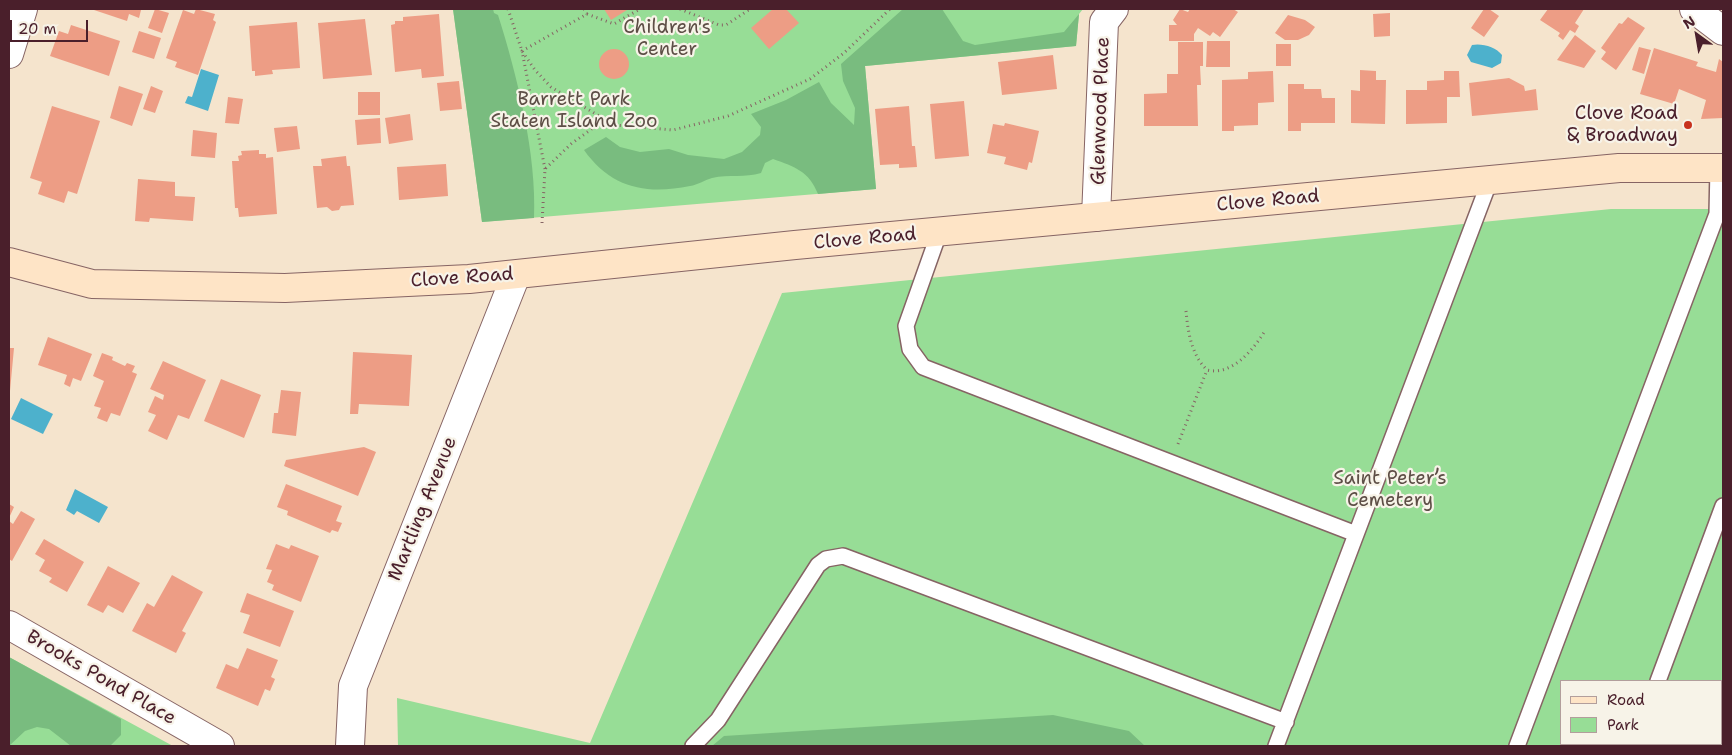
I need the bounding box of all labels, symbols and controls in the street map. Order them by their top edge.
scale bar [12,10,90,42]
north arrow [1672,10,1722,60]
text: N [1680,12,1699,33]
park label: Children's Center [623,17,711,61]
text: 20 m [18,19,57,39]
street label: Glenwood Place [1087,37,1115,185]
park label: Barrett Park Staten Island Zoo [491,89,657,133]
place label: Clove Road & Broadway [1567,103,1678,147]
marker: Clove Road & Broadway [1682,119,1694,131]
street label: Clove Road [1216,185,1320,217]
street label: Clove Road [813,223,917,255]
street label: Clove Road [410,263,514,293]
street label: Martling Avenue [384,434,462,584]
park label: Saint Peter’s Cemetery [1333,468,1447,512]
street label: Brooks Pond Place [22,626,180,730]
legend [1560,680,1722,745]
text: Road [1607,690,1645,710]
text: Park [1607,715,1639,735]

